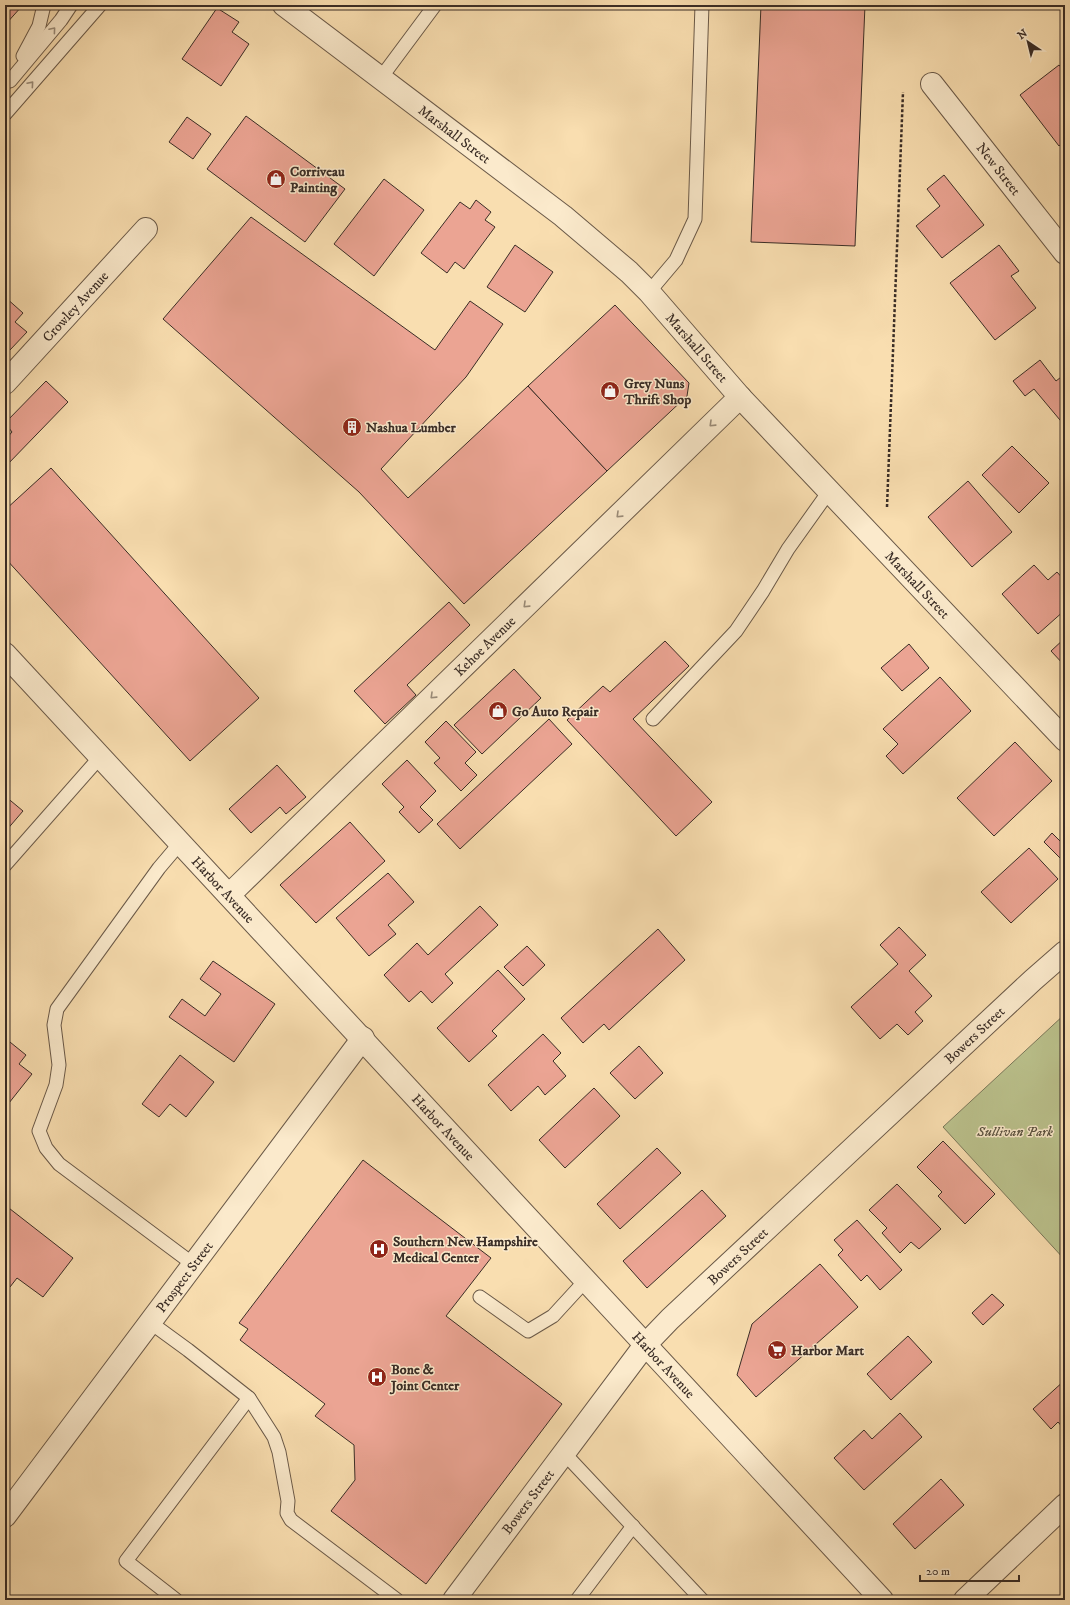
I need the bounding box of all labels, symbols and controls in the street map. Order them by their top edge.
north arrow [1008,22,1048,62]
text: N [1015,26,1031,43]
one-way arrow [48,27,55,34]
one-way arrow [26,81,33,89]
street label: Marshall Street [414,102,494,168]
street label: New Street [972,140,1025,200]
place label: Corriveau Painting [290,163,345,197]
shop icon: Corriveau Painting [265,168,287,190]
street label: Crowley Avenue [39,268,113,346]
street label: Marshall Street [661,309,732,387]
place label: Grey Nuns Thrift Shop [623,375,691,409]
shop icon: Grey Nuns Thrift Shop [599,380,621,402]
building icon: Nashua Lumber [341,416,363,438]
place label: Nashua Lumber [366,419,456,437]
one-way arrow [709,419,717,427]
one-way arrow [616,510,624,517]
street label: Marshall Street [881,548,954,623]
one-way arrow [523,601,531,608]
street label: Kehoe Avenue [451,612,520,681]
one-way arrow [430,691,438,699]
shop icon: Go Auto Repair [487,700,509,722]
place label: Go Auto Repair [512,703,599,721]
street label: Harbor Avenue [187,853,258,927]
street label: Bowers Street [941,1003,1009,1068]
street label: Harbor Avenue [407,1090,478,1165]
park label: Sullivan Park [976,1123,1053,1141]
street label: Bowers Street [704,1224,773,1289]
place label: Southern New Hampshire Medical Center [393,1233,538,1267]
street label: Prospect Street [153,1238,218,1316]
hospital icon: Southern New Hampshire Medical Center [368,1238,390,1260]
street label: Harbor Avenue [628,1328,699,1403]
supermarket icon: Harbor Mart [766,1339,788,1361]
place label: Harbor Mart [791,1342,864,1360]
place label: Bone & Joint Center [389,1361,460,1395]
hospital icon: Bone & Joint Center [366,1366,388,1388]
street label: Bowers Street [498,1466,559,1538]
scale bar [920,1557,1019,1583]
text: 20 m [926,1564,950,1579]

